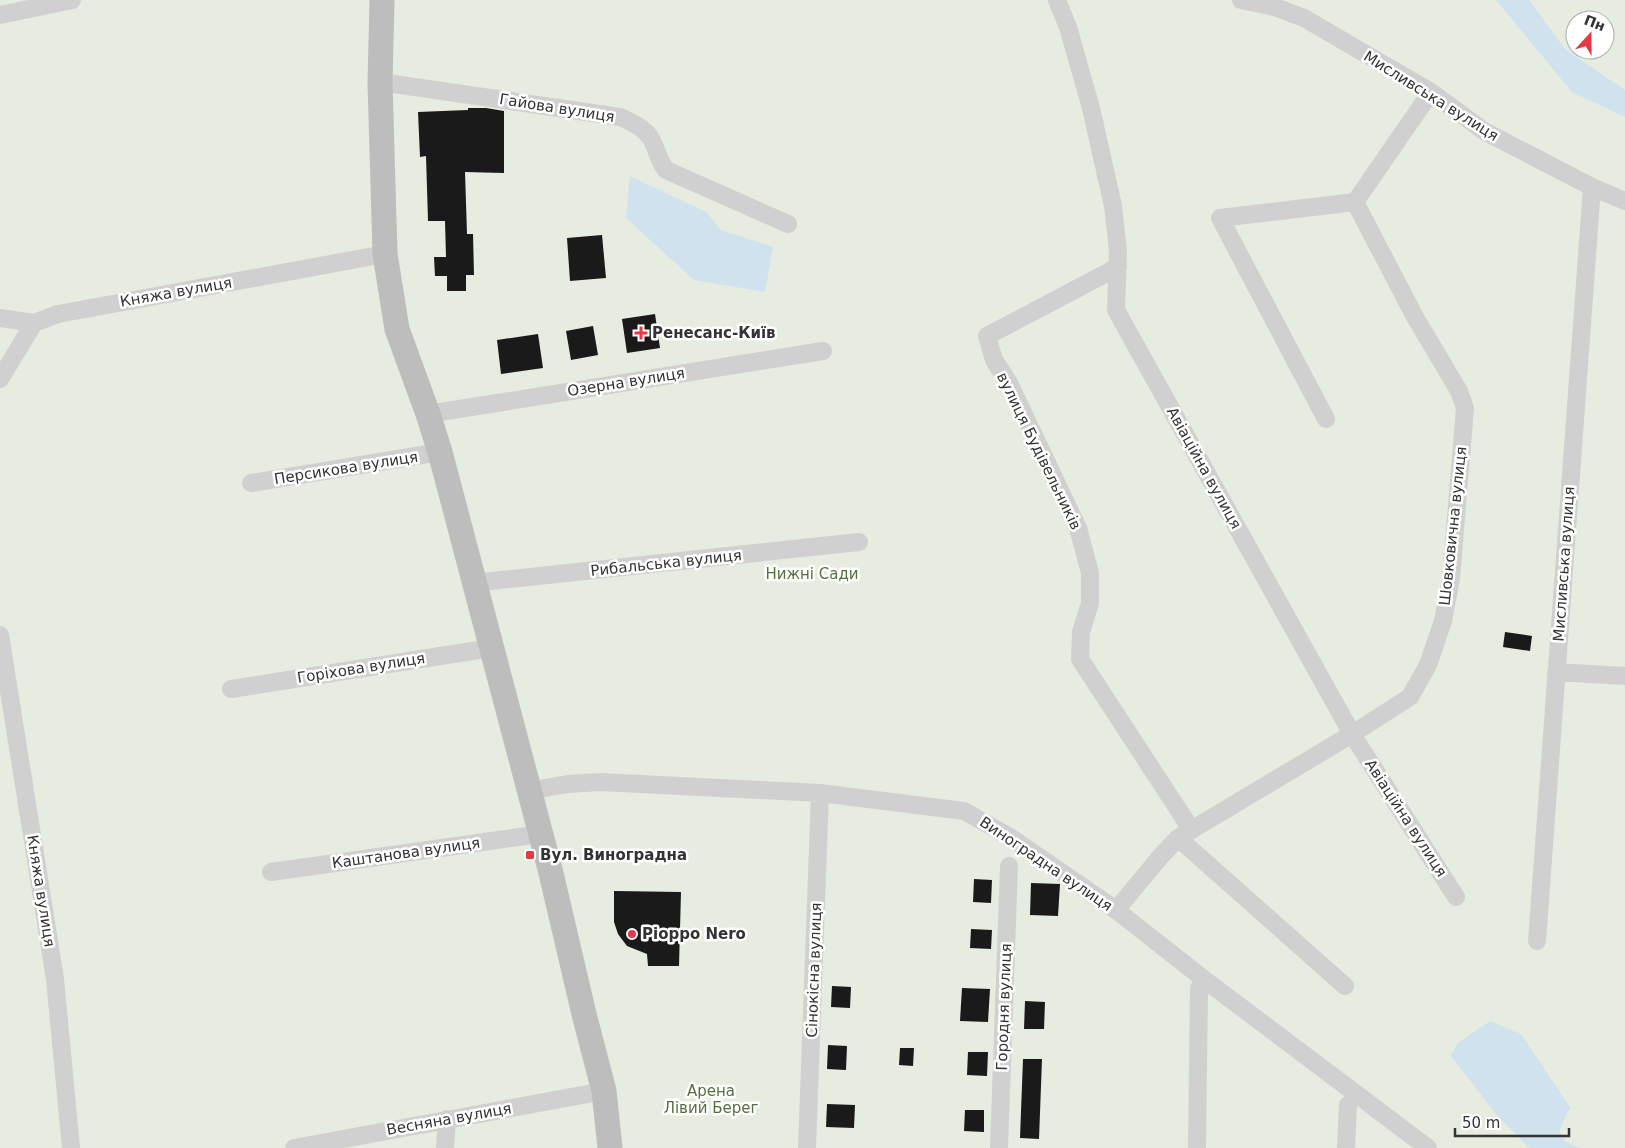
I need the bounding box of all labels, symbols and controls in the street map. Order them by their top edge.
north arrow [1565,10,1615,60]
text: Пн [1582,12,1608,34]
street label: Мисливська вулиця [1360,47,1502,145]
street label: Гайова вулиця [498,90,616,126]
street label: Княжа вулиця [119,273,233,311]
place label: Ренесанс-Київ [652,324,776,342]
marker: Ренесанс-Київ [634,326,648,340]
street label: Озерна вулиця [566,364,686,400]
street label: вулиця Будівельників [993,369,1085,533]
street label: Авіаційна вулиця [1163,404,1245,532]
street label: Шовковична вулиця [1436,446,1470,606]
street label: Персикова вулиця [273,448,419,488]
street label: Мисливська вулиця [1550,486,1578,642]
street label: Рибальська вулиця [589,546,743,580]
park label: Нижні Сади [765,565,859,583]
street label: Горіхова вулиця [296,649,426,687]
street label: Авіаційна вулиця [1361,756,1451,880]
street label: Виноградна вулиця [976,813,1116,915]
street label: Княжа вулиця [23,834,59,948]
street label: Каштанова вулиця [331,834,481,872]
place label: Вул. Виноградна [540,846,687,864]
marker: Вул. Виноградна [524,849,536,861]
street label: Сінокісна вулиця [803,902,825,1038]
place label: Pioppo Nero [642,925,746,943]
marker: Pioppo Nero [626,928,638,940]
street label: Городня вулиця [993,943,1015,1071]
park label: Арена Лівий Берег [664,1082,758,1117]
street label: Весняна вулиця [385,1099,513,1139]
scale bar [1455,1106,1569,1138]
text: 50 m [1462,1114,1500,1132]

